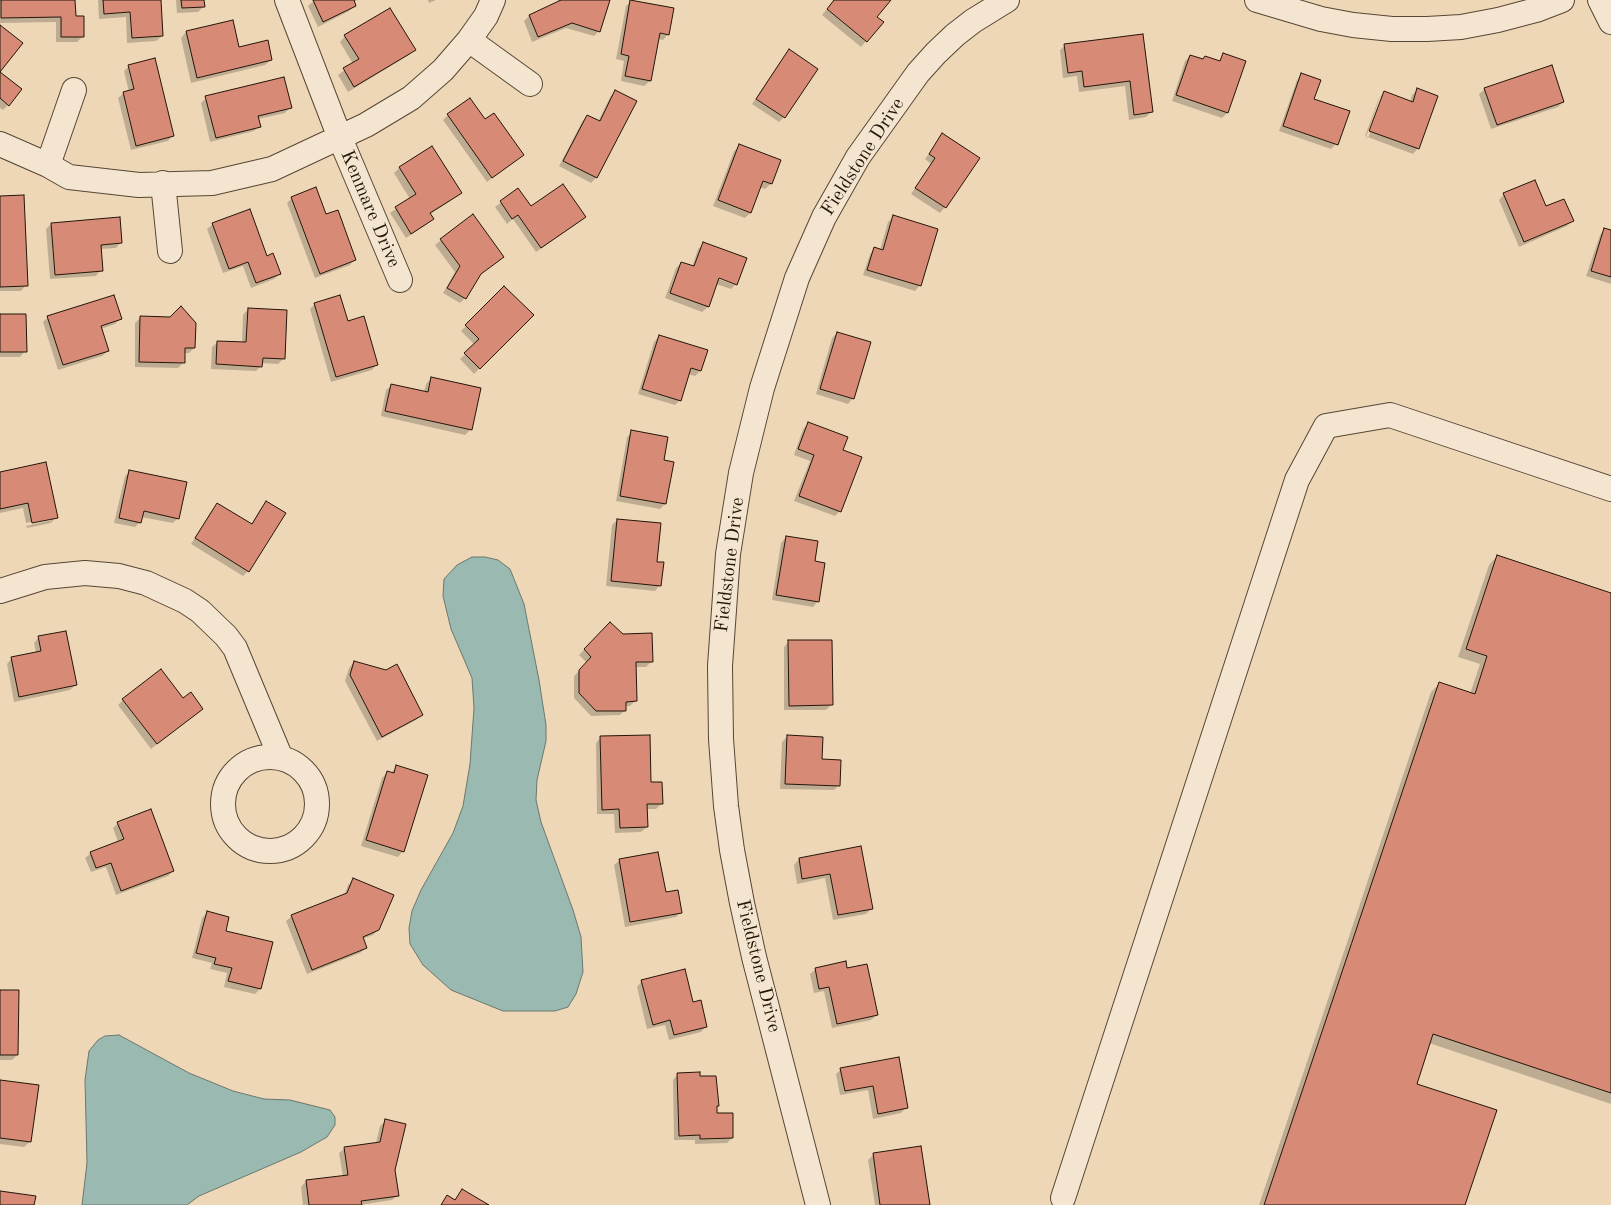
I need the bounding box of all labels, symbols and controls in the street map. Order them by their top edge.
street label: Fieldstone Drive [816,94,910,220]
street label: Kenmare Drive [335,147,405,271]
street label: Fieldstone Drive [710,496,750,634]
street label: Fieldstone Drive [730,897,786,1035]

